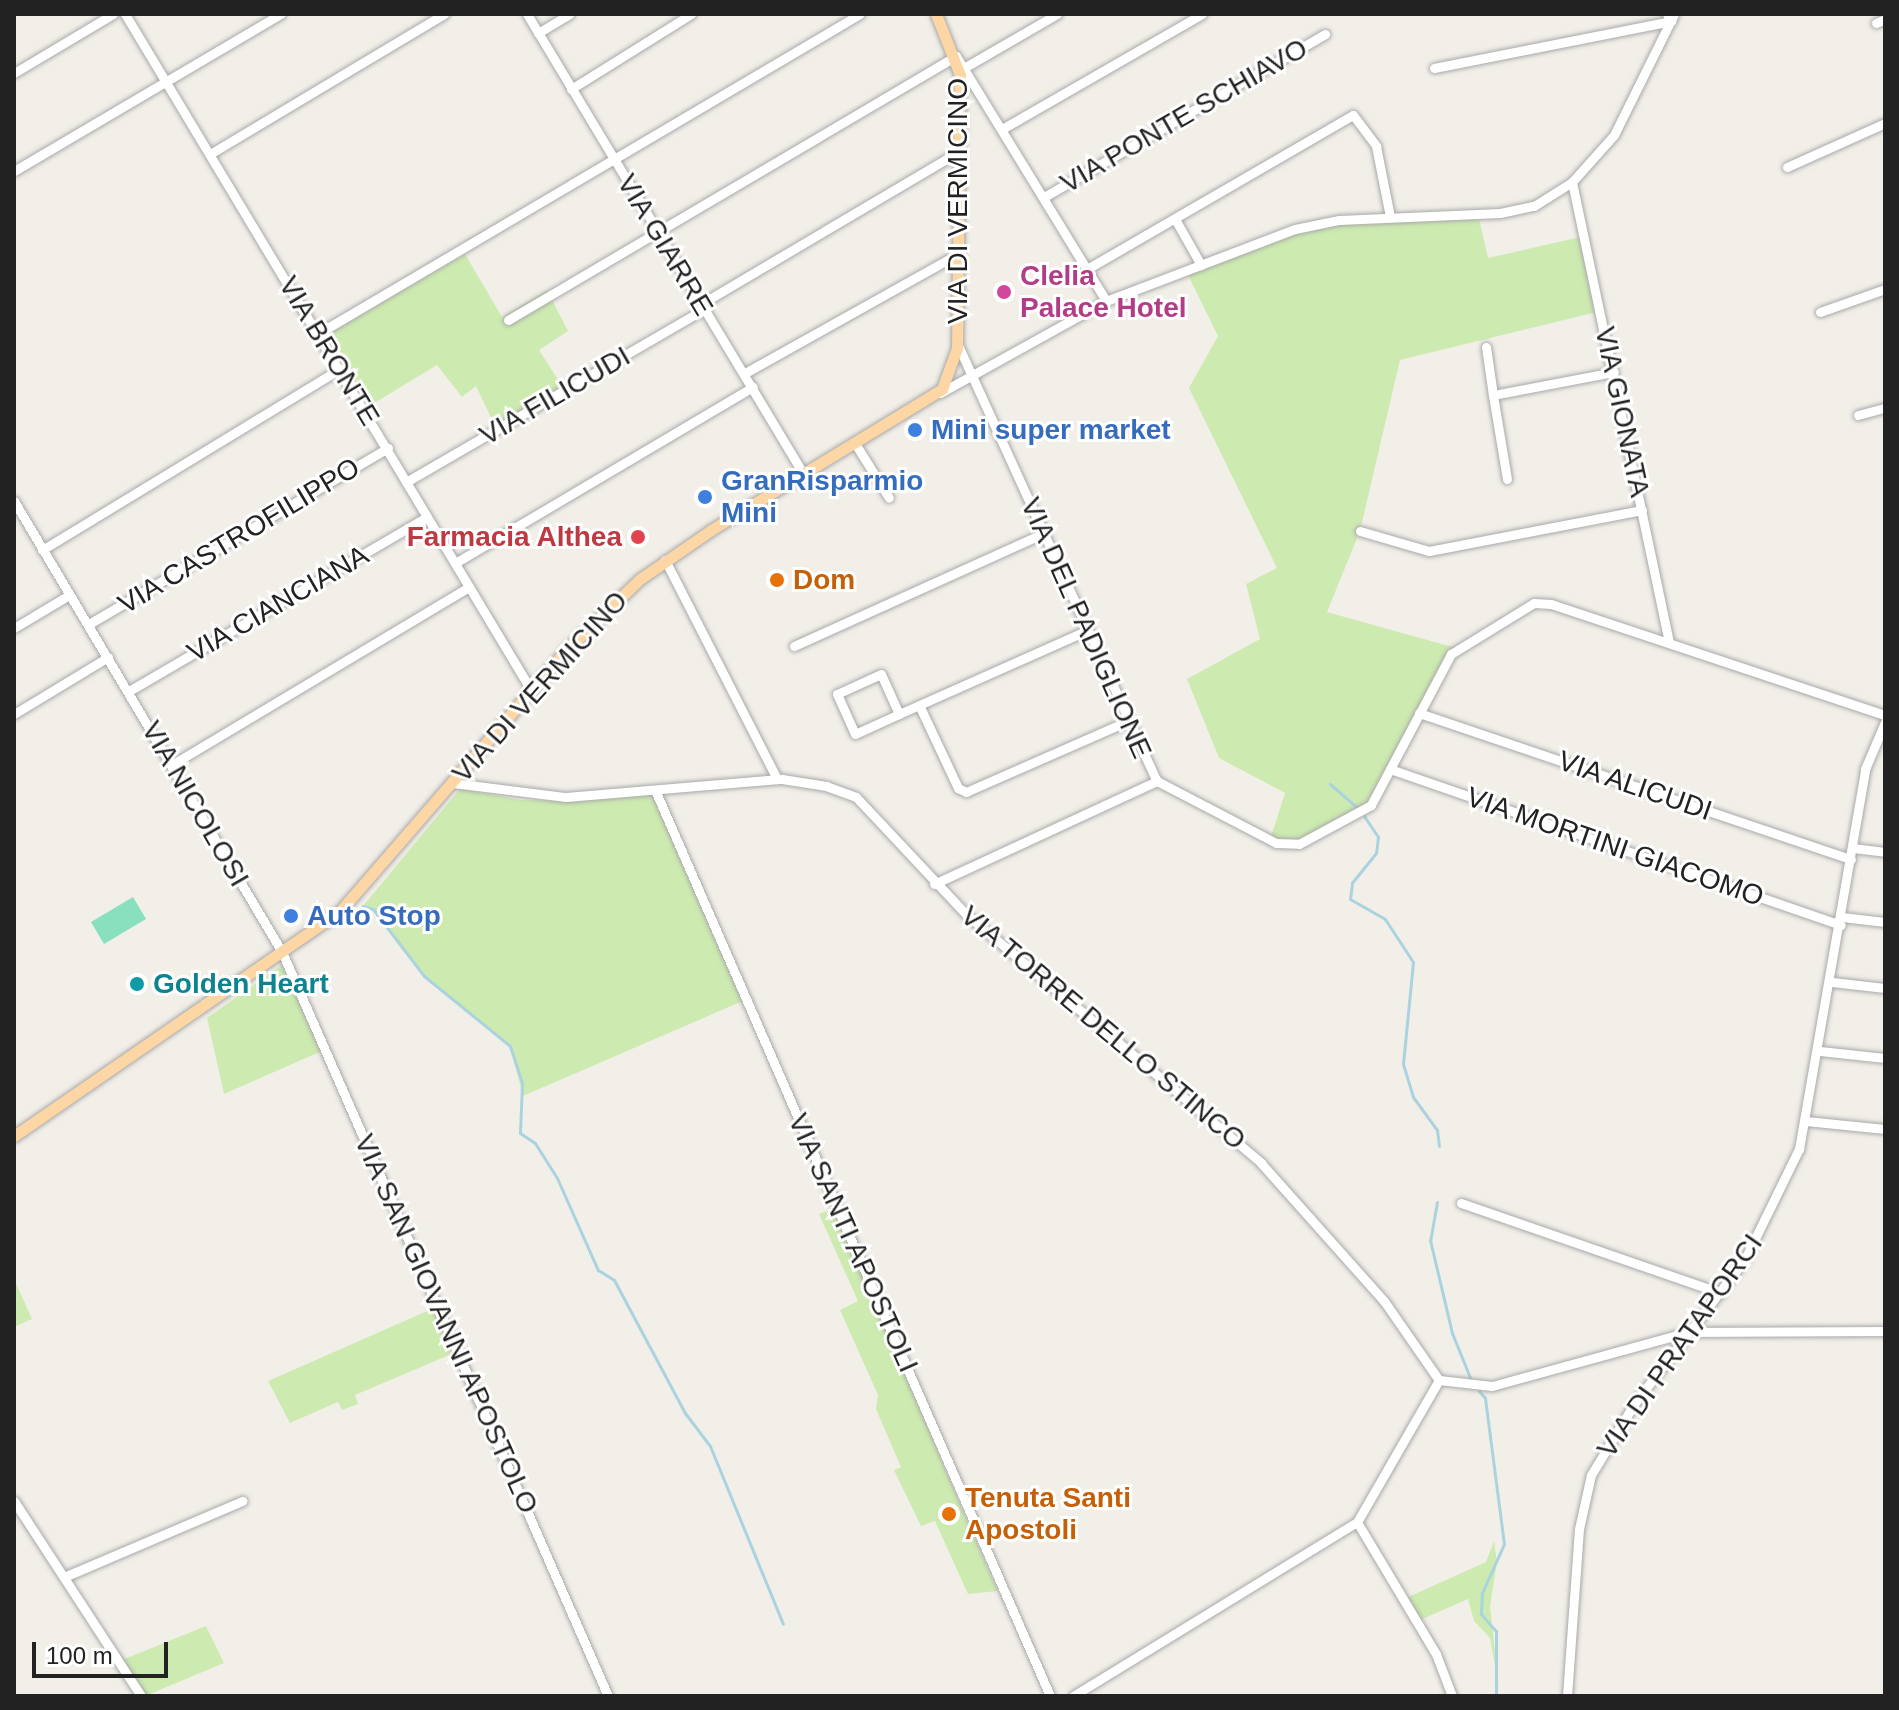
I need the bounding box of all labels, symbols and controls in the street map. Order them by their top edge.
street label: VIA PONTE SCHIAVO [1054,31,1314,201]
street label: VIA DI VERMICINO [941,77,975,325]
street label: VIA GIARRE [609,168,721,322]
place label: Clelia Palace Hotel [1020,259,1187,325]
street label: VIA BRONTE [271,270,387,432]
marker: Clelia Palace Hotel [995,283,1013,301]
street label: VIA GIONATA [1587,323,1657,501]
street label: VIA FILICUDI [473,339,637,453]
place label: Mini super market [931,413,1171,447]
marker: Mini super market [906,421,924,439]
street label: VIA CASTROFILIPPO [112,450,366,622]
place label: GranRisparmio Mini [721,464,923,530]
marker: GranRisparmio Mini [696,488,714,506]
street label: VIA DEL PADIGLIONE [1013,491,1159,765]
place label: Farmacia Althea [406,520,622,554]
marker: Farmacia Althea [629,528,647,546]
street label: VIA CIANCIANA [181,538,375,670]
place label: Dom [793,563,855,597]
marker: Dom [768,571,786,589]
street label: VIA DI VERMICINO [445,584,635,790]
street label: VIA NICOLOSI [134,715,256,893]
street label: VIA ALICUDI [1552,744,1718,828]
street label: VIA MORTINI GIACOMO [1461,780,1769,914]
street label: VIA TORRE DELLO STINCO [953,898,1253,1158]
place label: Auto Stop [307,899,441,933]
marker: Auto Stop [282,907,300,925]
place label: Golden Heart [153,967,329,1001]
marker: Golden Heart [128,975,146,993]
street label: VIA SANTI APOSTOLI [780,1107,926,1379]
street label: VIA SAN GIOVANNI APOSTOLO [346,1128,546,1520]
street label: VIA DI PRATAPORCI [1590,1227,1770,1465]
place label: Tenuta Santi Apostoli [965,1481,1131,1547]
marker: Tenuta Santi Apostoli [940,1505,958,1523]
scale bar [36,1626,172,1676]
text: 100 m [46,1642,113,1669]

